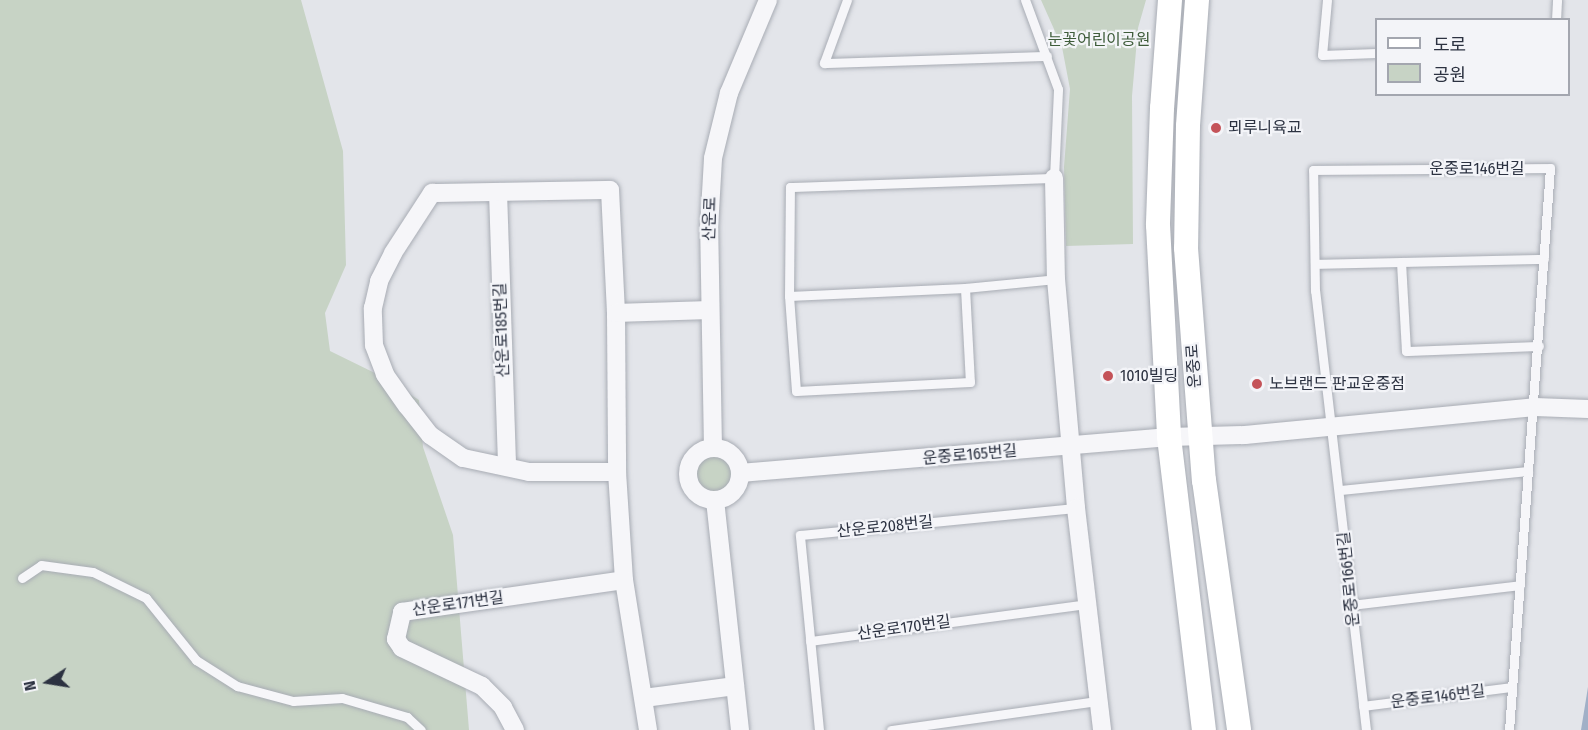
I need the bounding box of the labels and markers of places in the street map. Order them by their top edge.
place label: 뫼루니육교 [1228,118,1302,138]
marker: 뫼루니육교 [1209,121,1223,135]
place label: 1010빌딩 [1120,366,1178,386]
marker: 1010빌딩 [1101,369,1115,383]
place label: 노브랜드 판교운중점 [1269,374,1405,394]
marker: 노브랜드 판교운중점 [1250,377,1264,391]

